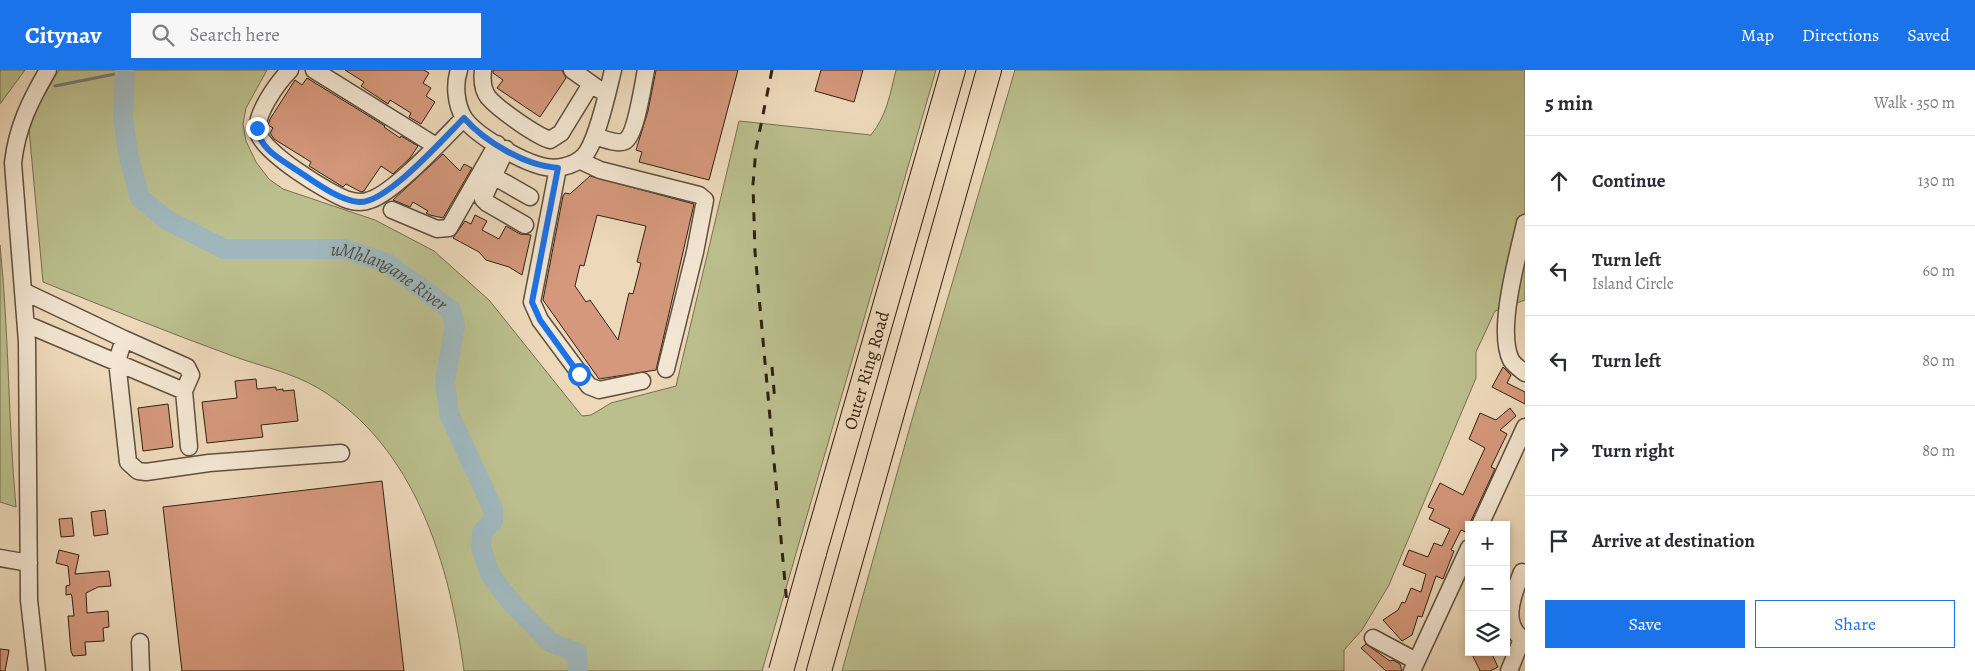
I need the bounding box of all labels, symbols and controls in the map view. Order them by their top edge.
search box [131,13,481,58]
text: Citynav [25,19,101,51]
icon: search [149,21,177,49]
text: Search here [189,22,280,48]
text: Map [1741,23,1774,47]
text: Directions [1802,23,1879,47]
text: Saved [1907,23,1950,47]
text: 5 min [1545,89,1593,117]
text: Walk · 350 m [1874,92,1955,114]
route end [246,117,269,140]
icon: ahead [1545,167,1573,195]
text: Continue [1592,168,1666,194]
text: 130 m [1918,170,1955,192]
water label: uMhlangane River [331,236,454,318]
text: Turn left [1592,247,1661,273]
icon: left [1545,257,1573,285]
text: 60 m [1923,260,1955,282]
text: Island Circle [1592,273,1674,295]
street label: Outer Ring Road [838,308,895,433]
icon: left [1545,347,1573,375]
text: Turn left [1592,348,1661,374]
text: 80 m [1922,350,1955,372]
route start [568,363,591,386]
icon: right [1545,437,1573,465]
text: Turn right [1592,438,1674,464]
text: 80 m [1922,440,1955,462]
map controls [1465,521,1510,656]
button: + [1465,521,1510,566]
icon: arrive [1545,527,1573,555]
text: Arrive at destination [1592,528,1755,554]
button: − [1465,566,1510,611]
button: Save [1545,600,1745,648]
button: Share [1755,600,1955,648]
button: layers [1465,611,1510,656]

